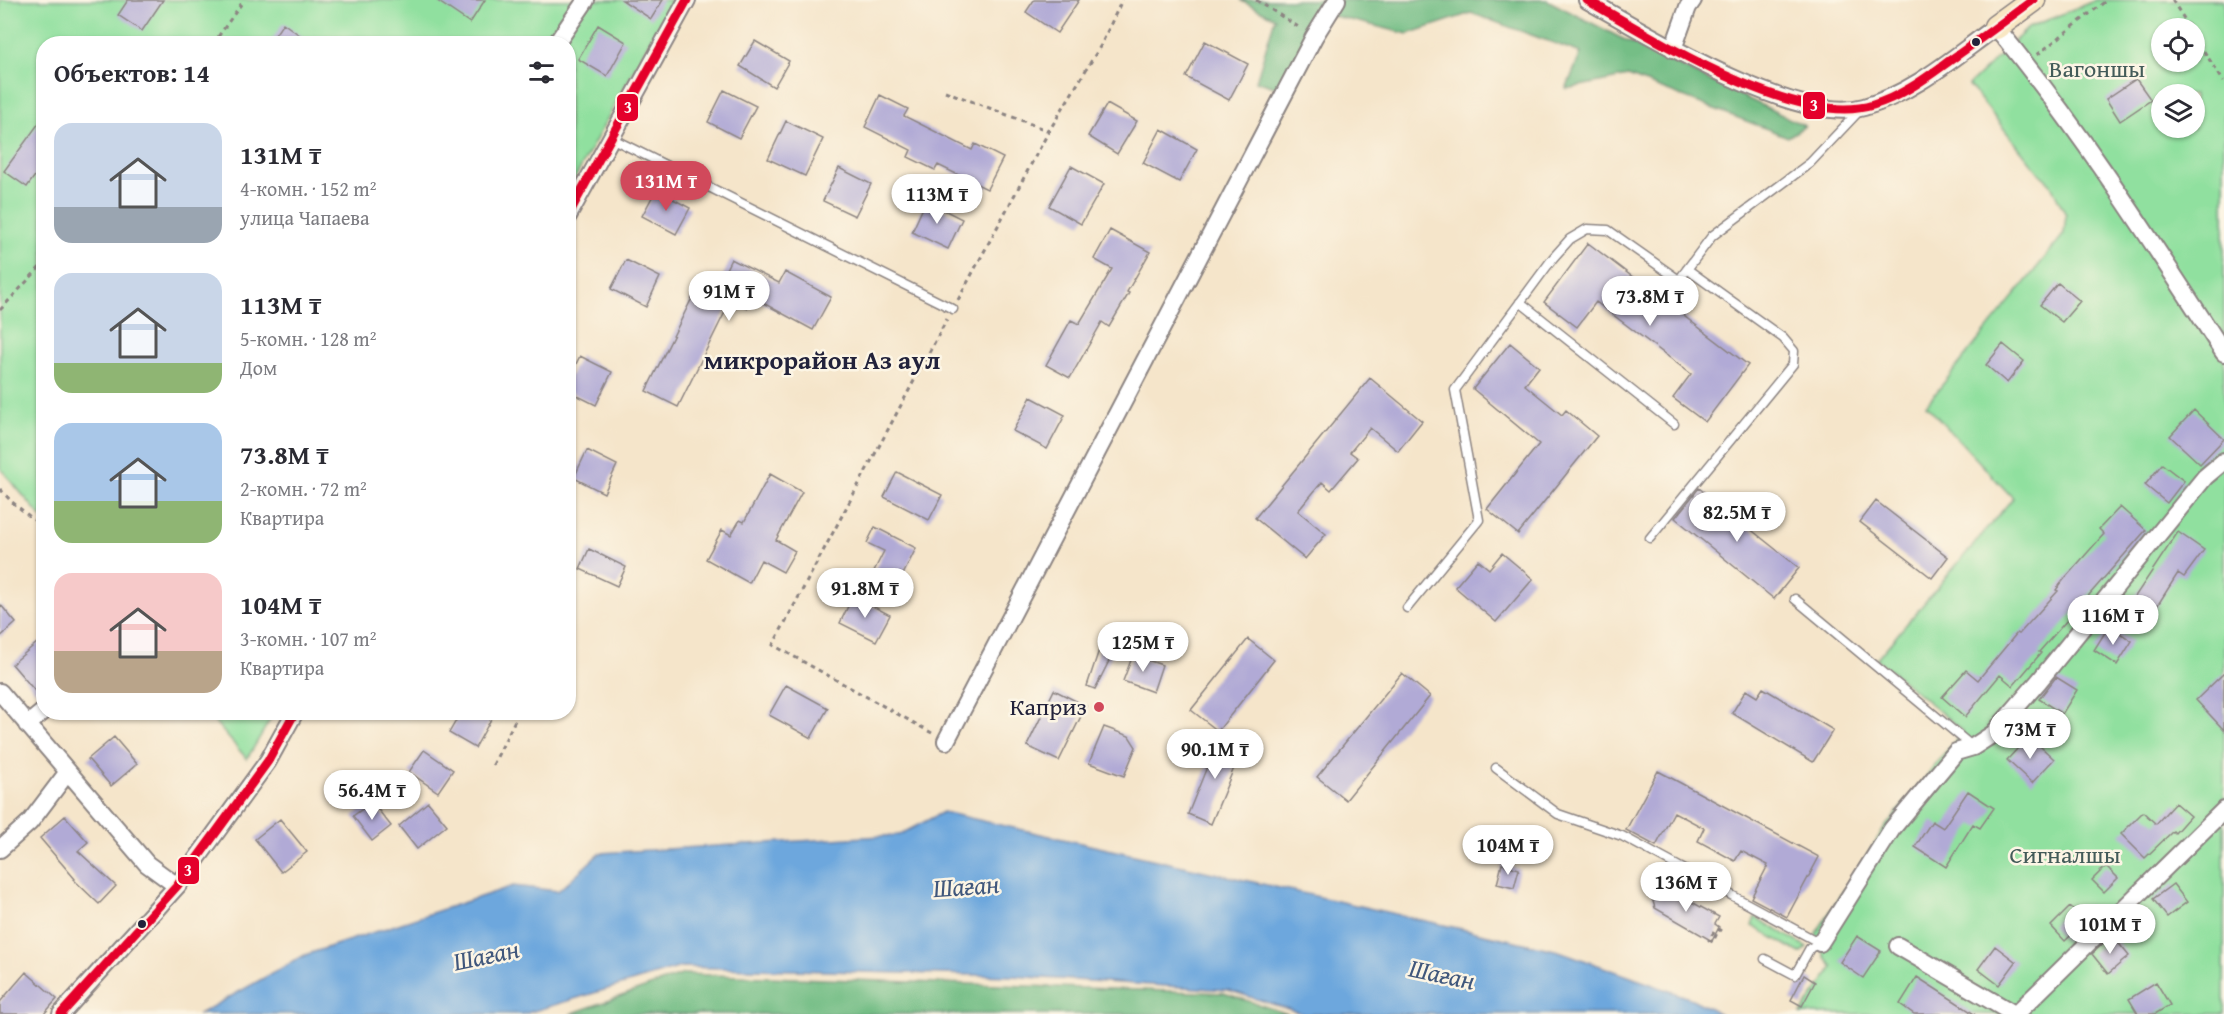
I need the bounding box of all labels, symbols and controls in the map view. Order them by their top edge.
map controls [2151,18,2205,138]
button: locate [2151,18,2205,72]
unlabelled marker [1970,36,1982,48]
park label: Вагоншы [2049,51,2145,86]
text: Объектов: 14 [54,53,210,92]
icon: filters [525,56,558,89]
button: layers [2151,84,2205,138]
line badge: 3 [1802,91,1826,120]
line badge: 3 [616,93,639,122]
text: 3 [1810,93,1818,117]
text: 3 [624,95,632,119]
text: 131M ₸ [240,135,322,174]
icon: home [102,147,174,219]
pin: 131M ₸ [617,161,715,212]
text: 131M ₸ [634,166,698,195]
text: 4-комн. · 152 m² [240,174,376,203]
pin: 113M ₸ [888,174,986,225]
text: 113M ₸ [905,179,969,208]
text: улица Чапаева [240,203,370,232]
pin: 91M ₸ [687,271,771,322]
text: 91M ₸ [703,276,755,305]
pin: 73.8M ₸ [1595,276,1705,327]
text: 73.8M ₸ [1616,281,1684,310]
text: 113M ₸ [240,285,322,324]
icon: home [102,297,174,369]
text: 5-комн. · 128 m² [240,324,376,353]
district label: микрорайон Аз аул [704,340,940,379]
text: Дом [240,353,277,382]
text: 73.8M ₸ [240,435,329,474]
icon: home [102,447,174,519]
text: 2-комн. · 72 m² [240,474,367,503]
pin: 82.5M ₸ [1682,492,1792,543]
text: 82.5M ₸ [1703,497,1771,526]
text: Квартира [240,503,324,532]
pin: 91.8M ₸ [810,568,920,619]
text: 91.8M ₸ [831,573,899,602]
text: 104M ₸ [240,585,322,624]
pin: 116M ₸ [2064,595,2162,646]
icon: home [102,597,174,669]
text: 116M ₸ [2081,600,2145,629]
pin: 125M ₸ [1094,622,1192,673]
text: 3-комн. · 107 m² [240,624,376,653]
text: 125M ₸ [1111,627,1175,656]
text: Квартира [240,653,324,682]
place label: Каприз [1010,689,1087,724]
marker: Каприз [1092,700,1106,714]
pin: 73M ₸ [1988,709,2072,760]
text: 73M ₸ [2004,714,2056,743]
pin: 90.1M ₸ [1160,729,1270,780]
text: 90.1M ₸ [1181,734,1249,763]
pin: 56.4M ₸ [317,770,427,821]
text: 56.4M ₸ [338,775,406,804]
pin: 104M ₸ [1459,825,1557,876]
text: 104M ₸ [1476,830,1540,859]
park label: Сигналшы [2010,837,2121,872]
line badge: 3 [177,856,200,885]
text: 3 [184,858,192,882]
pin: 136M ₸ [1637,862,1735,913]
water label: Шаған [931,864,1001,907]
text: 136M ₸ [1654,867,1718,896]
pin: 101M ₸ [2061,904,2159,955]
text: 101M ₸ [2078,909,2142,938]
unlabelled marker [136,918,148,930]
water label: Шаған [449,929,523,981]
water label: Шаған [1405,948,1479,1000]

